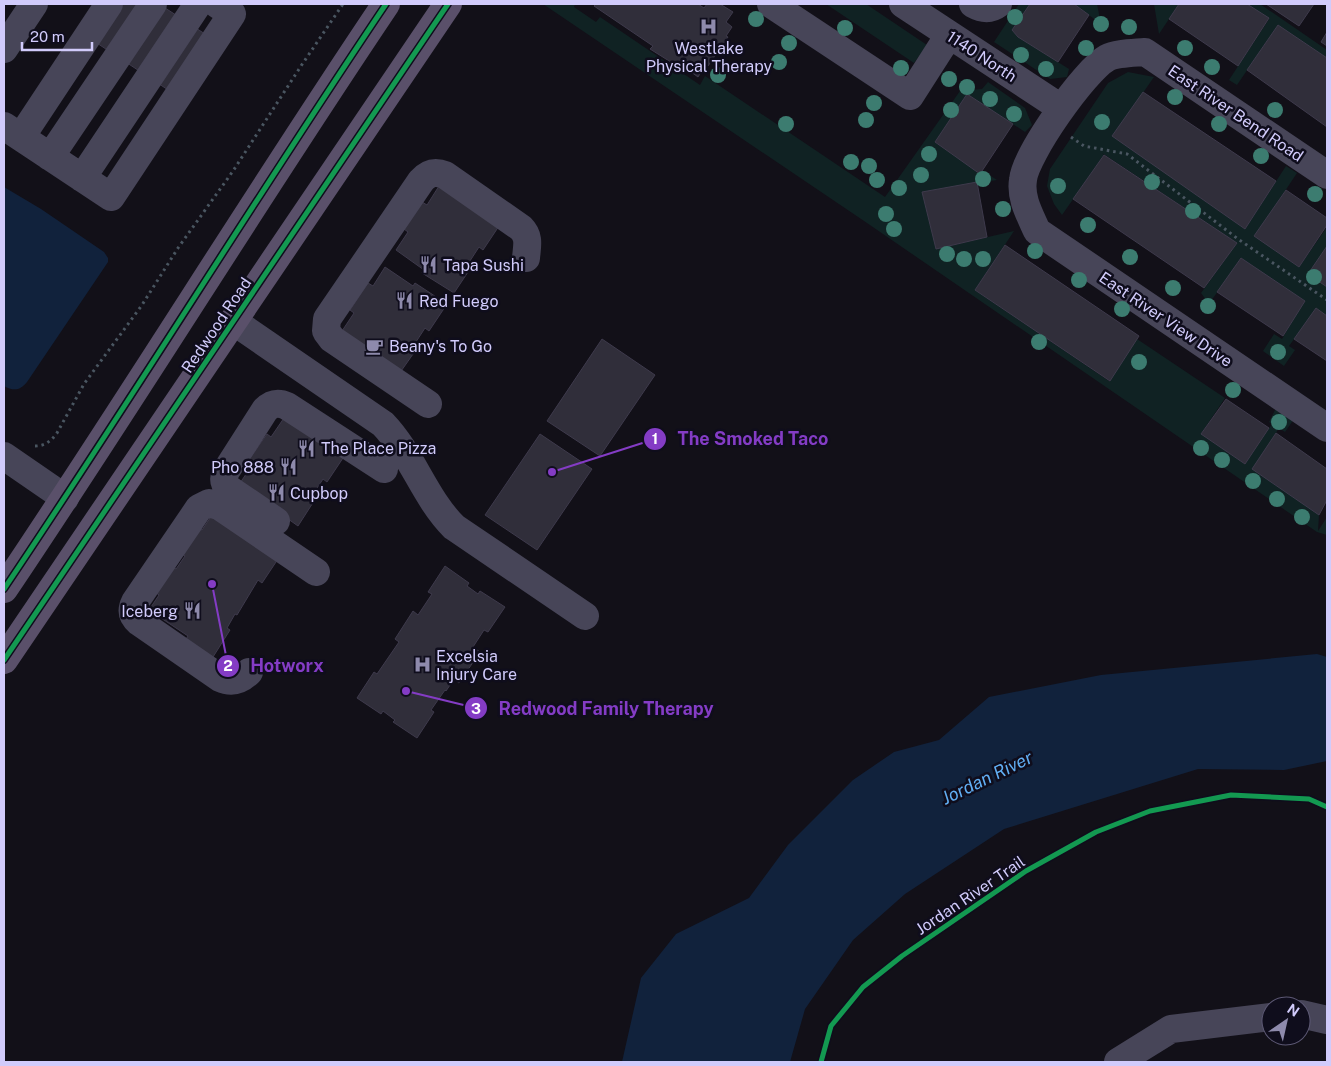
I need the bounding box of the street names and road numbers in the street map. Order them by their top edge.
street label: 1140 North [943,27,1020,86]
street label: East River Bend Road [1165,61,1307,166]
street label: East River View Drive [1096,268,1236,371]
street label: Redwood Road [178,274,255,377]
street label: Jordan River Trail [912,852,1029,939]

